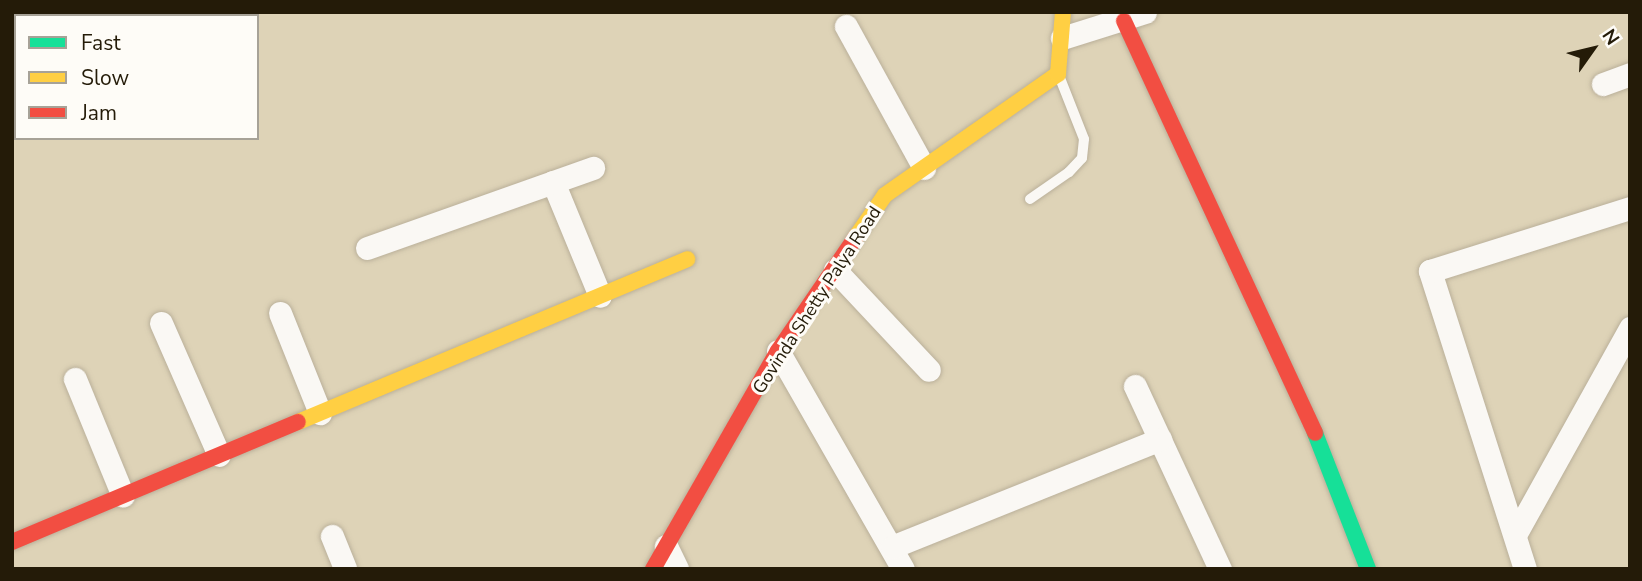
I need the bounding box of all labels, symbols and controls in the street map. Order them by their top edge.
legend [14,14,259,140]
north arrow [1558,14,1628,84]
text: N [1596,24,1625,50]
text: Fast [81,29,121,57]
text: Slow [81,64,129,92]
text: Jam [81,99,117,127]
street label: Govinda Shetty Palya Road [748,202,886,398]

